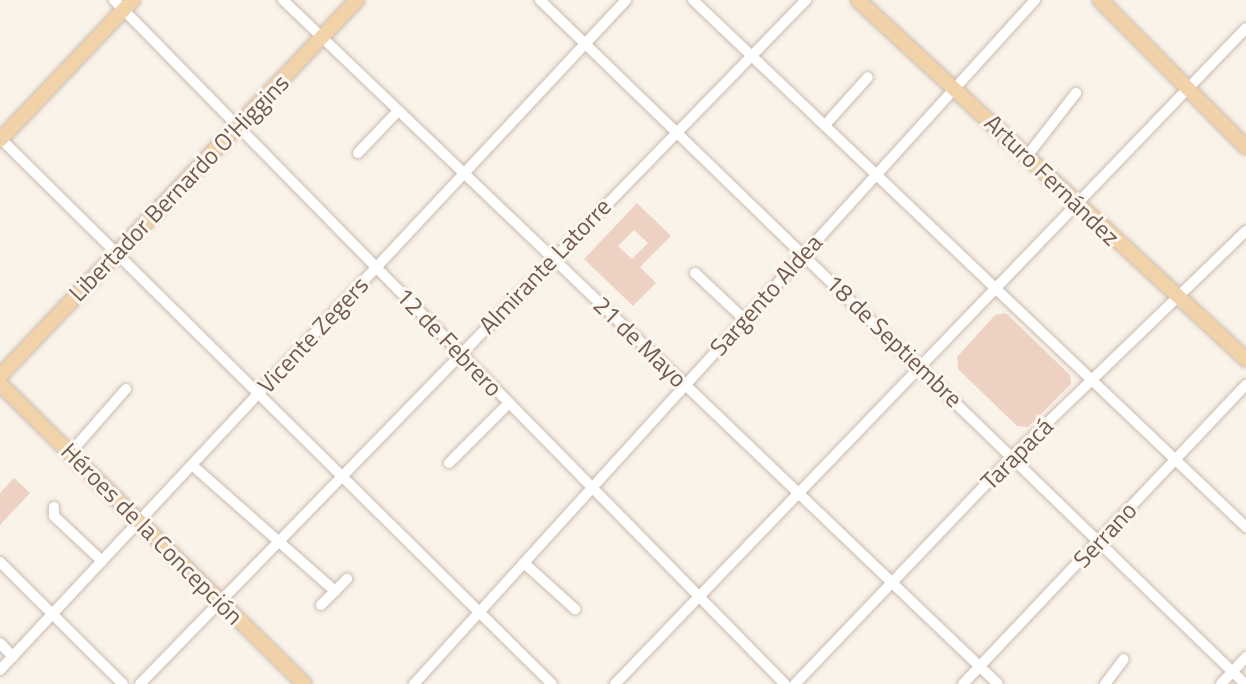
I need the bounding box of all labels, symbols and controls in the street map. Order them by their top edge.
street label: Libertador Bernardo O'Higgins [63,69,295,307]
street label: Arturo Fernández [979,109,1125,251]
street label: Almirante Latorre [473,192,617,340]
street label: Sargento Aldea [704,228,828,362]
street label: 18 de Septiembre [820,269,968,413]
street label: Vicente Zegers [252,271,374,399]
street label: 12 de Febrero [390,282,508,402]
street label: 21 de Mayo [587,291,693,393]
street label: Tarapacá [975,412,1059,496]
street label: Héroes de la Concepción [55,437,249,631]
street label: Serrano [1067,496,1143,574]

